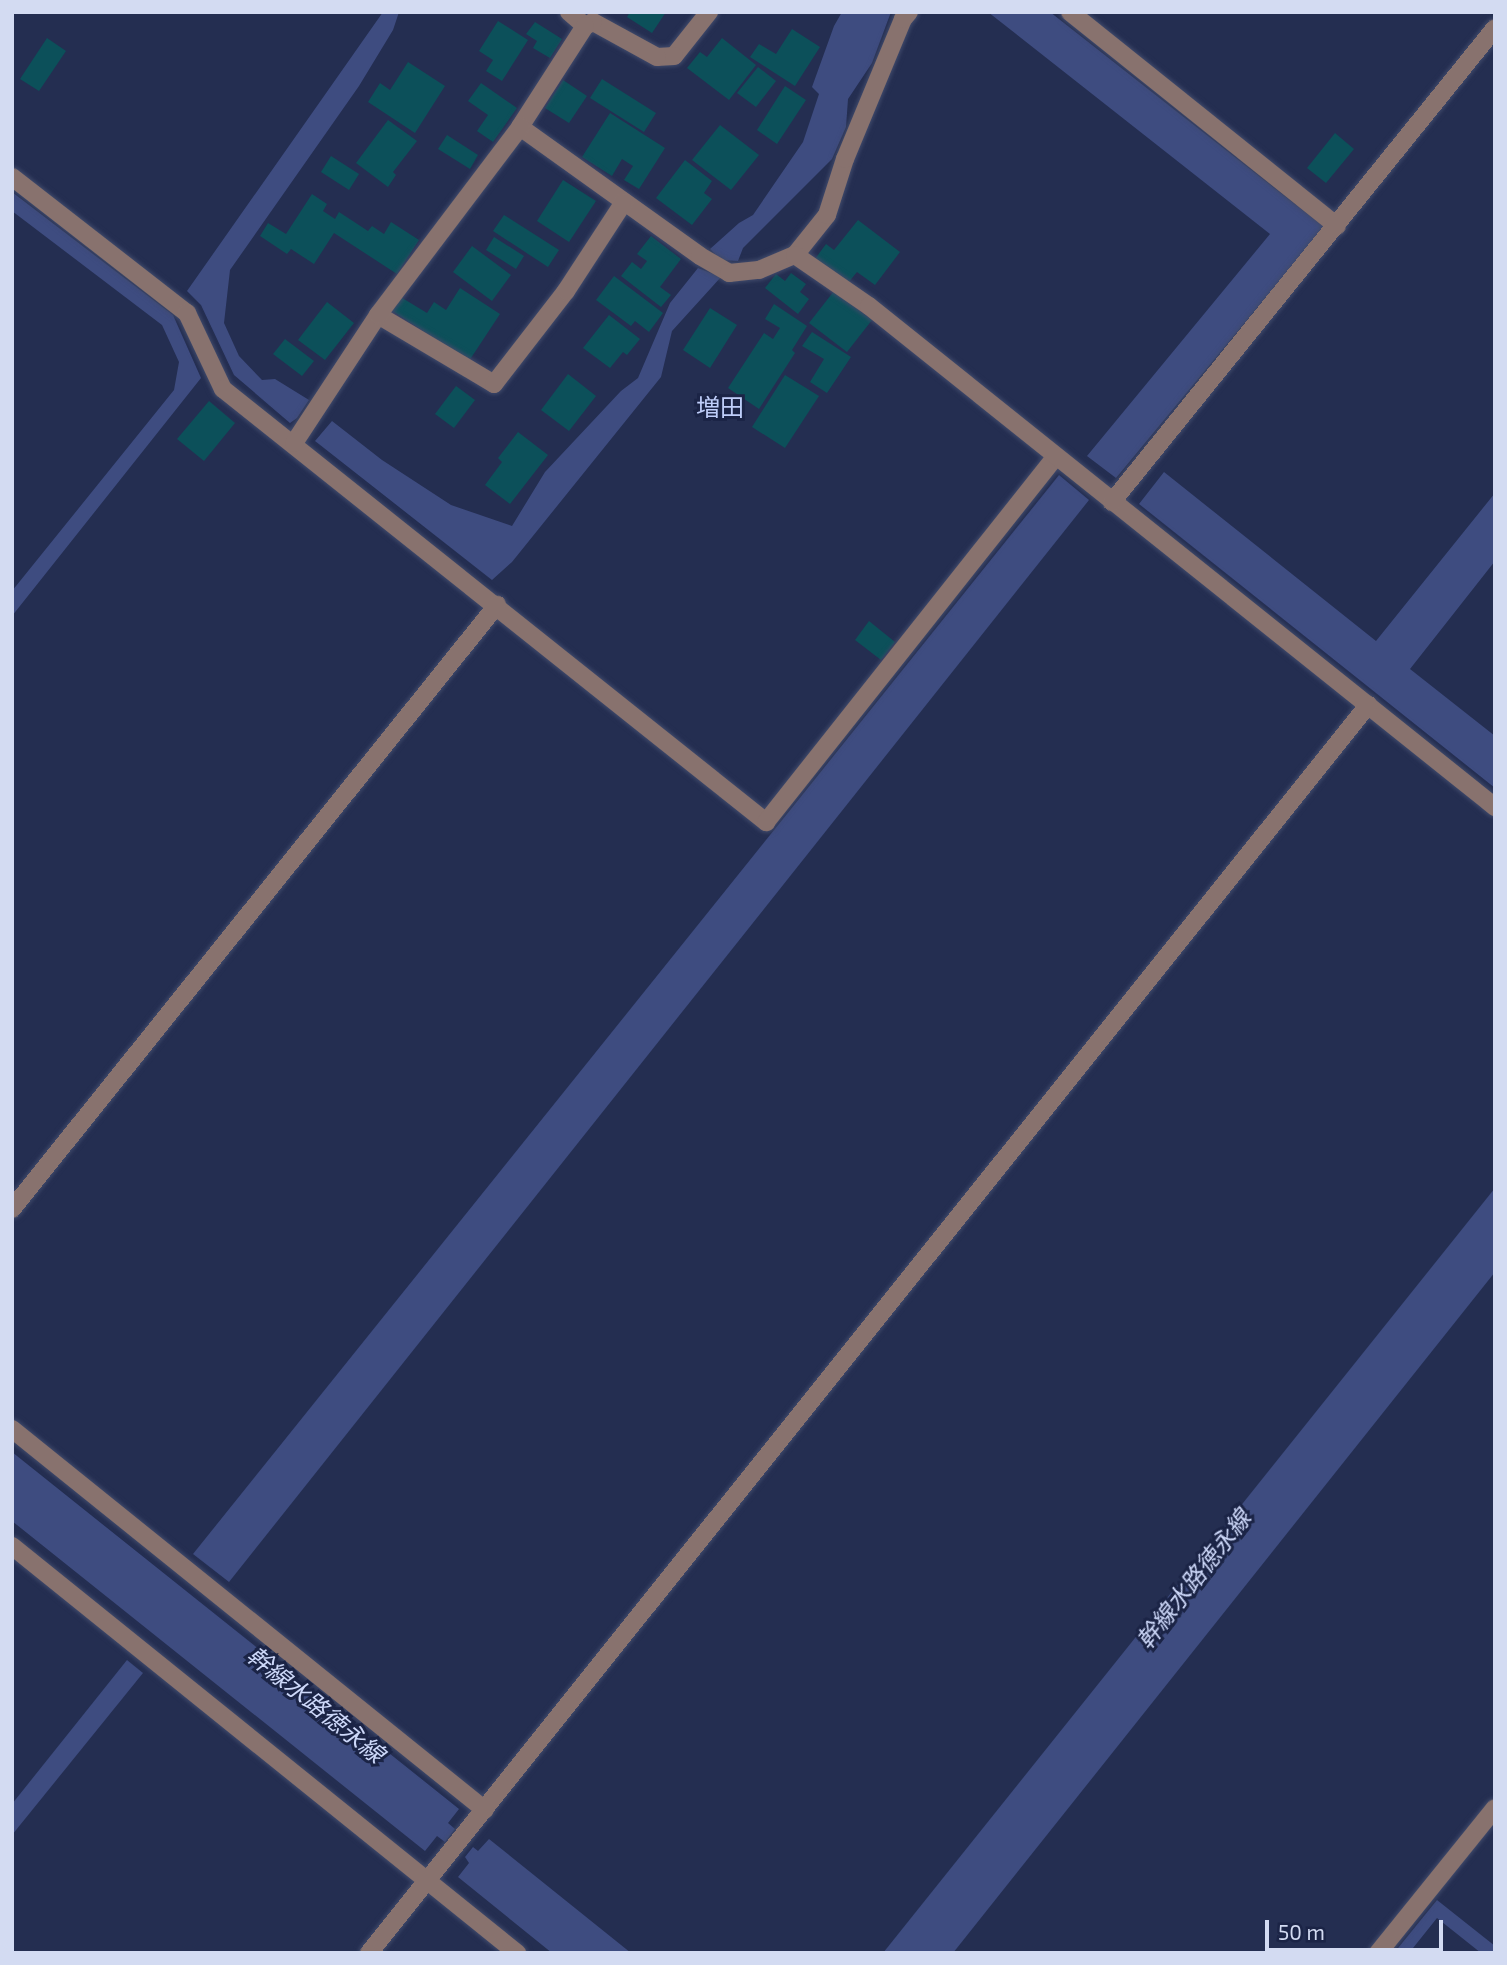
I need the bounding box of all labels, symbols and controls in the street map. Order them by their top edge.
district label: 増田 [696,393,744,421]
water label: 幹線水路徳永線 [1130,1504,1256,1654]
water label: 幹線水路徳永線 [242,1640,390,1768]
scale bar [1269,1906,1448,1950]
text: 50 m [1278,1919,1325,1944]

